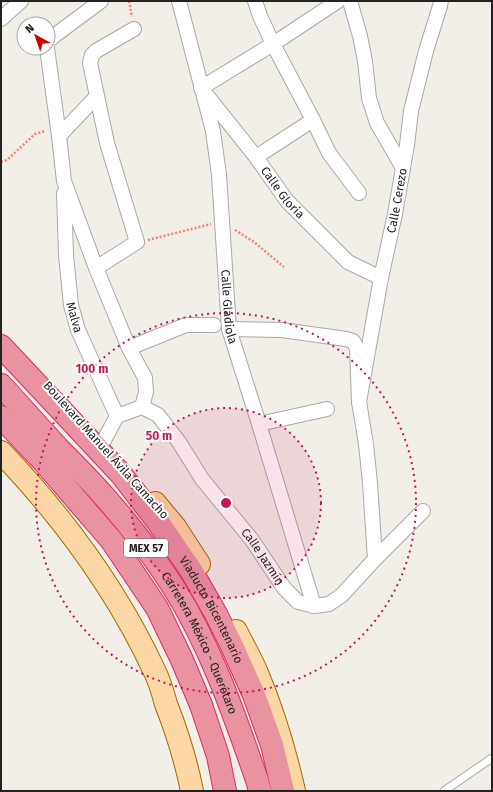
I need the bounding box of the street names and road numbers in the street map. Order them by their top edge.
street label: Calle Gloria [258,164,307,221]
street label: Calle Cerezo [384,167,410,234]
street label: Calle Gladiola [218,269,240,346]
street label: Malva [63,300,85,334]
street label: Boulevard Manuel Ávila Camacho [40,378,172,522]
street label: Calle Jazmín [238,525,287,588]
road number: MEX 57 [124,539,168,557]
street label: Viaducto Bicentenario [176,554,246,666]
street label: Carretera México - Querétaro [159,570,240,716]

